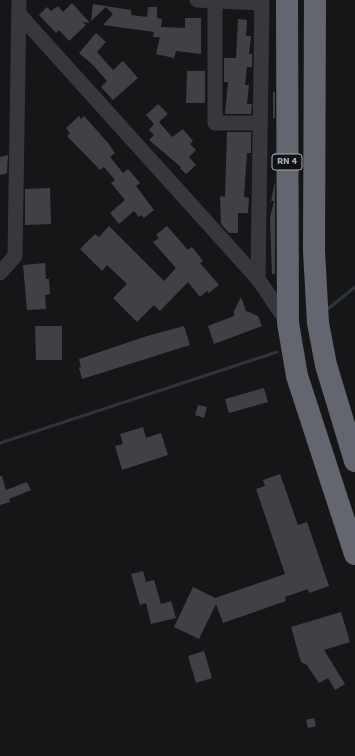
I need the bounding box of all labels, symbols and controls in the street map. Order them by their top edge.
road number: RN 4 [272,154,302,170]

